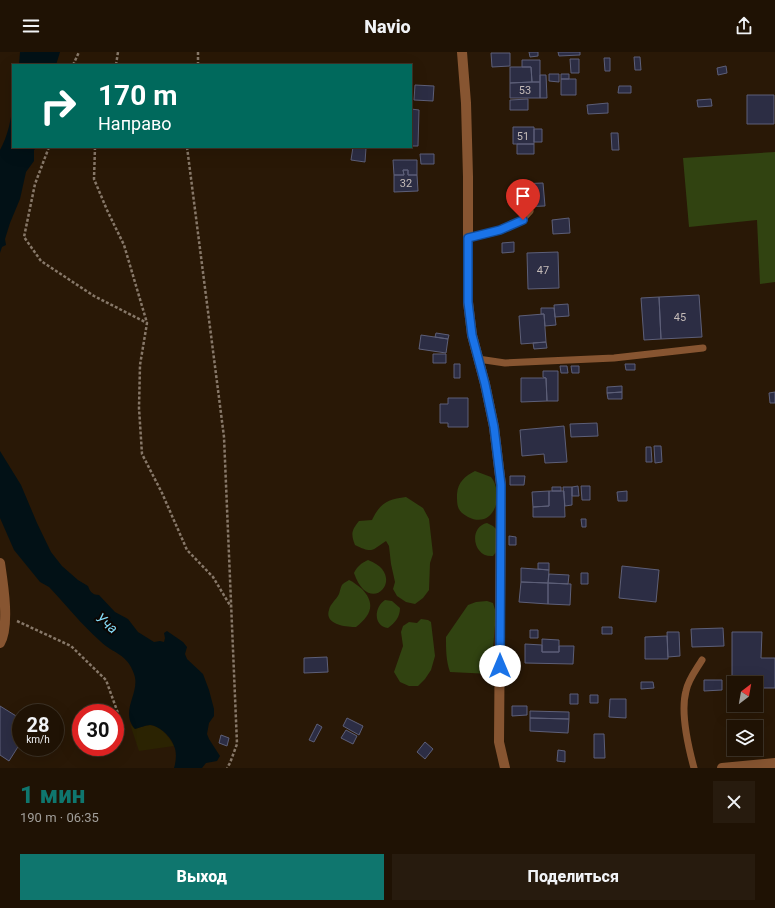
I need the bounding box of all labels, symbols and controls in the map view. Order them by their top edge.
icon: menu [20,15,42,37]
icon: share [733,15,755,37]
text: Navio [364,16,411,37]
text: 170 m [98,79,177,112]
icon: right [32,80,84,132]
house number: 53 [519,84,531,97]
text: Направо [98,113,171,134]
house number: 51 [517,130,529,143]
house number: 32 [400,177,412,190]
pin [506,179,540,220]
icon: arrive [512,185,534,207]
house number: 47 [537,264,549,277]
house number: 45 [674,311,686,324]
water label: Уча [93,609,121,637]
position arrow [479,645,521,687]
north arrow [727,676,763,712]
map controls [727,676,763,756]
speed limit sign: 30 [72,704,124,756]
text: 28 [27,713,49,737]
button: layers [727,720,763,756]
text: km/h [26,734,50,745]
text: 1 мин [20,781,85,809]
button: close [713,781,755,823]
text: 190 m · 06:35 [20,810,99,825]
button: Выход [20,854,384,900]
button: Поделиться [392,854,755,900]

